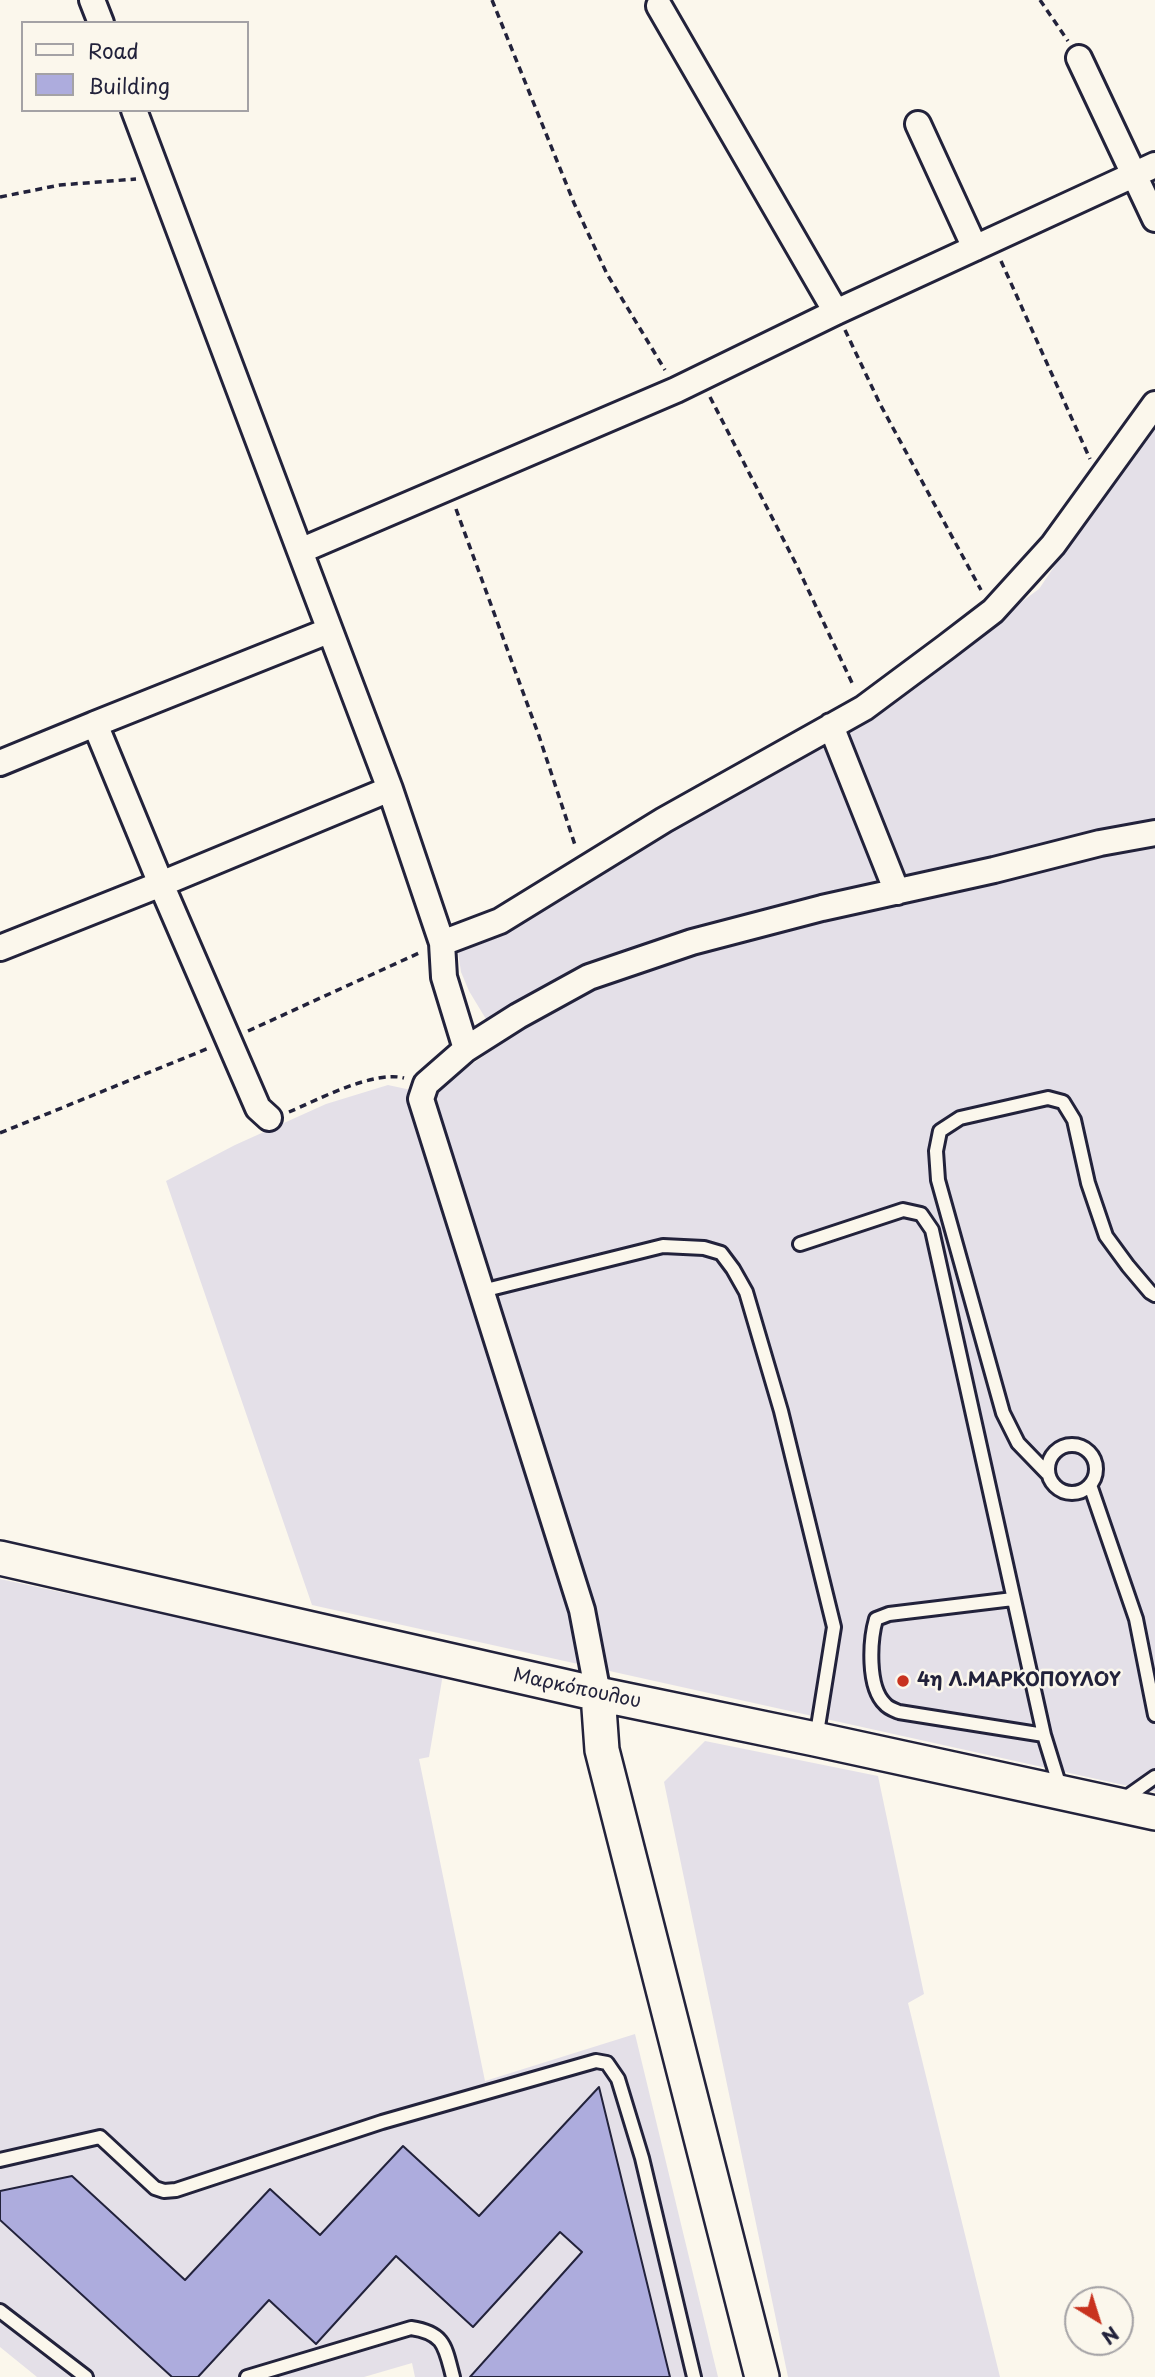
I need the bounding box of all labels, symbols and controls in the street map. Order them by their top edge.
legend [21,21,248,112]
text: Road [88,34,139,66]
text: Building [88,69,170,101]
street label: Μαρκόπουλου [511,1664,643,1714]
place label: 4η Λ.ΜΑΡΚΟΠΟΥΛΟΥ [917,1670,1120,1692]
marker: 4η Λ.ΜΑΡΚΟΠΟΥΛΟΥ [895,1673,911,1689]
north arrow [1064,2286,1134,2356]
text: N [1096,2320,1125,2352]

